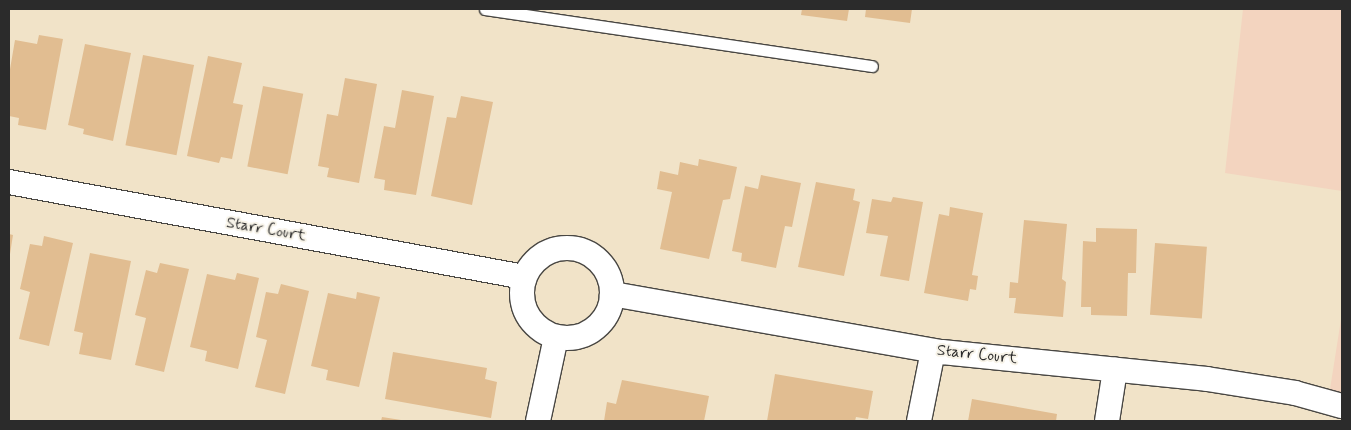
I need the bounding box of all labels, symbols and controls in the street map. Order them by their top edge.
street label: Starr Court [225,214,307,246]
street label: Starr Court [936,341,1018,369]

